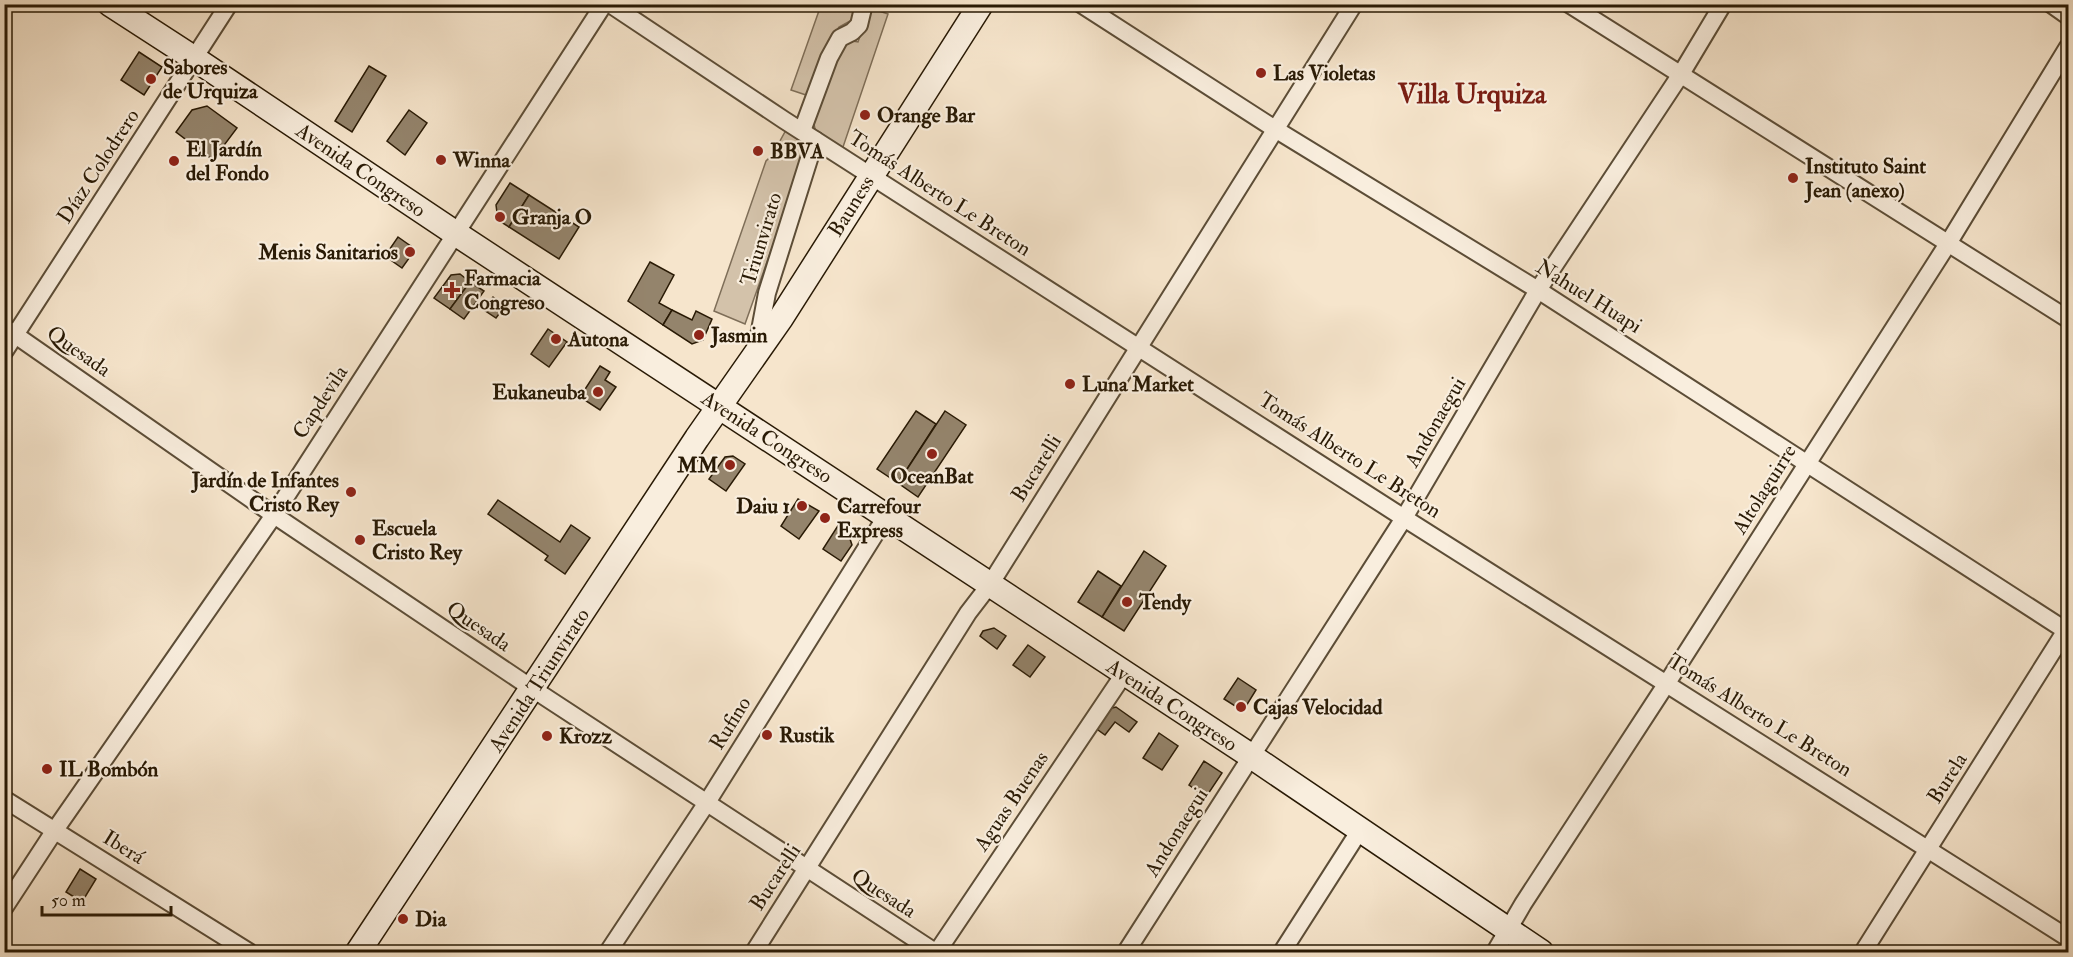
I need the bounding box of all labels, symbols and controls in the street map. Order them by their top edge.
place label: Sabores de Urquiza [163,54,259,105]
place label: Las Violetas [1273,60,1375,87]
marker: Las Violetas [1254,66,1268,80]
marker: Sabores de Urquiza [144,72,158,86]
district label: Villa Urquiza [1397,78,1547,112]
place label: Orange Bar [877,102,976,129]
street label: Díaz Colodrero [51,104,146,229]
marker: Orange Bar [858,108,872,122]
street label: Avenida Congreso [290,117,431,224]
street label: Tomás Alberto Le Breton [843,124,1036,263]
place label: El Jardín del Fondo [186,136,269,187]
place label: BBVA [770,138,825,165]
marker: BBVA [751,144,765,158]
place label: Winna [452,147,512,174]
marker: Winna [434,153,448,167]
place label: Instituto Saint Jean (anexo) [1804,153,1926,204]
marker: El Jardín del Fondo [167,154,181,168]
street label: Bauness [822,171,881,242]
marker: Instituto Saint Jean (anexo) [1786,171,1800,185]
street label: Triunvirato [735,189,788,289]
place label: Granja O [512,204,592,231]
marker: Granja O [493,210,507,224]
place label: Menis Sanitarios [258,239,398,266]
marker: Menis Sanitarios [403,245,417,259]
street label: Nahuel Huapi [1531,253,1647,340]
place label: Farmacia Congreso [464,265,545,316]
marker: Farmacia Congreso [445,283,459,297]
street label: Quesada [41,320,116,383]
place label: Jasmin [710,322,768,349]
place label: Autona [567,326,630,353]
marker: Jasmin [692,328,706,342]
marker: Autona [549,332,563,346]
street label: Capdevila [287,360,354,444]
place label: Luna Market [1082,371,1194,398]
street label: Andonaegui [1398,372,1472,473]
marker: Luna Market [1063,377,1077,391]
place label: Eukaneuba [492,379,587,406]
marker: Eukaneuba [591,385,605,399]
street label: Avenida Congreso [695,385,837,490]
street label: Tomás Alberto Le Breton [1253,386,1446,525]
street label: Bucarelli [1005,429,1068,507]
street label: Altolaguirre [1726,439,1803,540]
marker: OceanBat [925,447,939,461]
place label: MM [676,452,718,479]
marker: MM [723,458,737,472]
place label: OceanBat [890,463,974,490]
place label: Jardín de Infantes Cristo Rey [191,467,340,518]
marker: Jardín de Infantes Cristo Rey [344,485,358,499]
place label: Daiu 1 [736,493,790,520]
place label: Carrefour Express [837,493,922,544]
marker: Daiu 1 [795,499,809,513]
marker: Carrefour Express [818,511,832,525]
place label: Escuela Cristo Rey [372,515,463,566]
marker: Escuela Cristo Rey [353,533,367,547]
place label: Tendy [1138,589,1192,616]
street label: Quesada [441,595,516,658]
marker: Tendy [1120,595,1134,609]
street label: Avenida Triunvirato [482,603,596,758]
street label: Tomás Alberto Le Breton [1662,648,1857,783]
street label: Avenida Congreso [1100,653,1242,758]
street label: Rufino [704,691,757,755]
place label: Cajas Velocidad [1253,694,1383,721]
marker: Cajas Velocidad [1234,700,1248,714]
place label: Rustik [779,722,835,749]
place label: Krozz [559,723,613,750]
marker: Rustik [760,728,774,742]
marker: Krozz [540,729,554,743]
street label: Aguas Buenas [967,746,1055,857]
street label: Burela [1921,747,1974,809]
place label: IL Bombón [59,756,159,783]
marker: IL Bombón [40,762,54,776]
street label: Andonaegui [1138,782,1215,883]
street label: Iberá [98,824,150,871]
street label: Bucarelli [744,838,807,916]
street label: Quesada [846,862,922,925]
scale bar [42,879,171,917]
text: 50 m [51,889,86,912]
place label: Dia [415,906,448,933]
marker: Dia [396,912,410,926]

